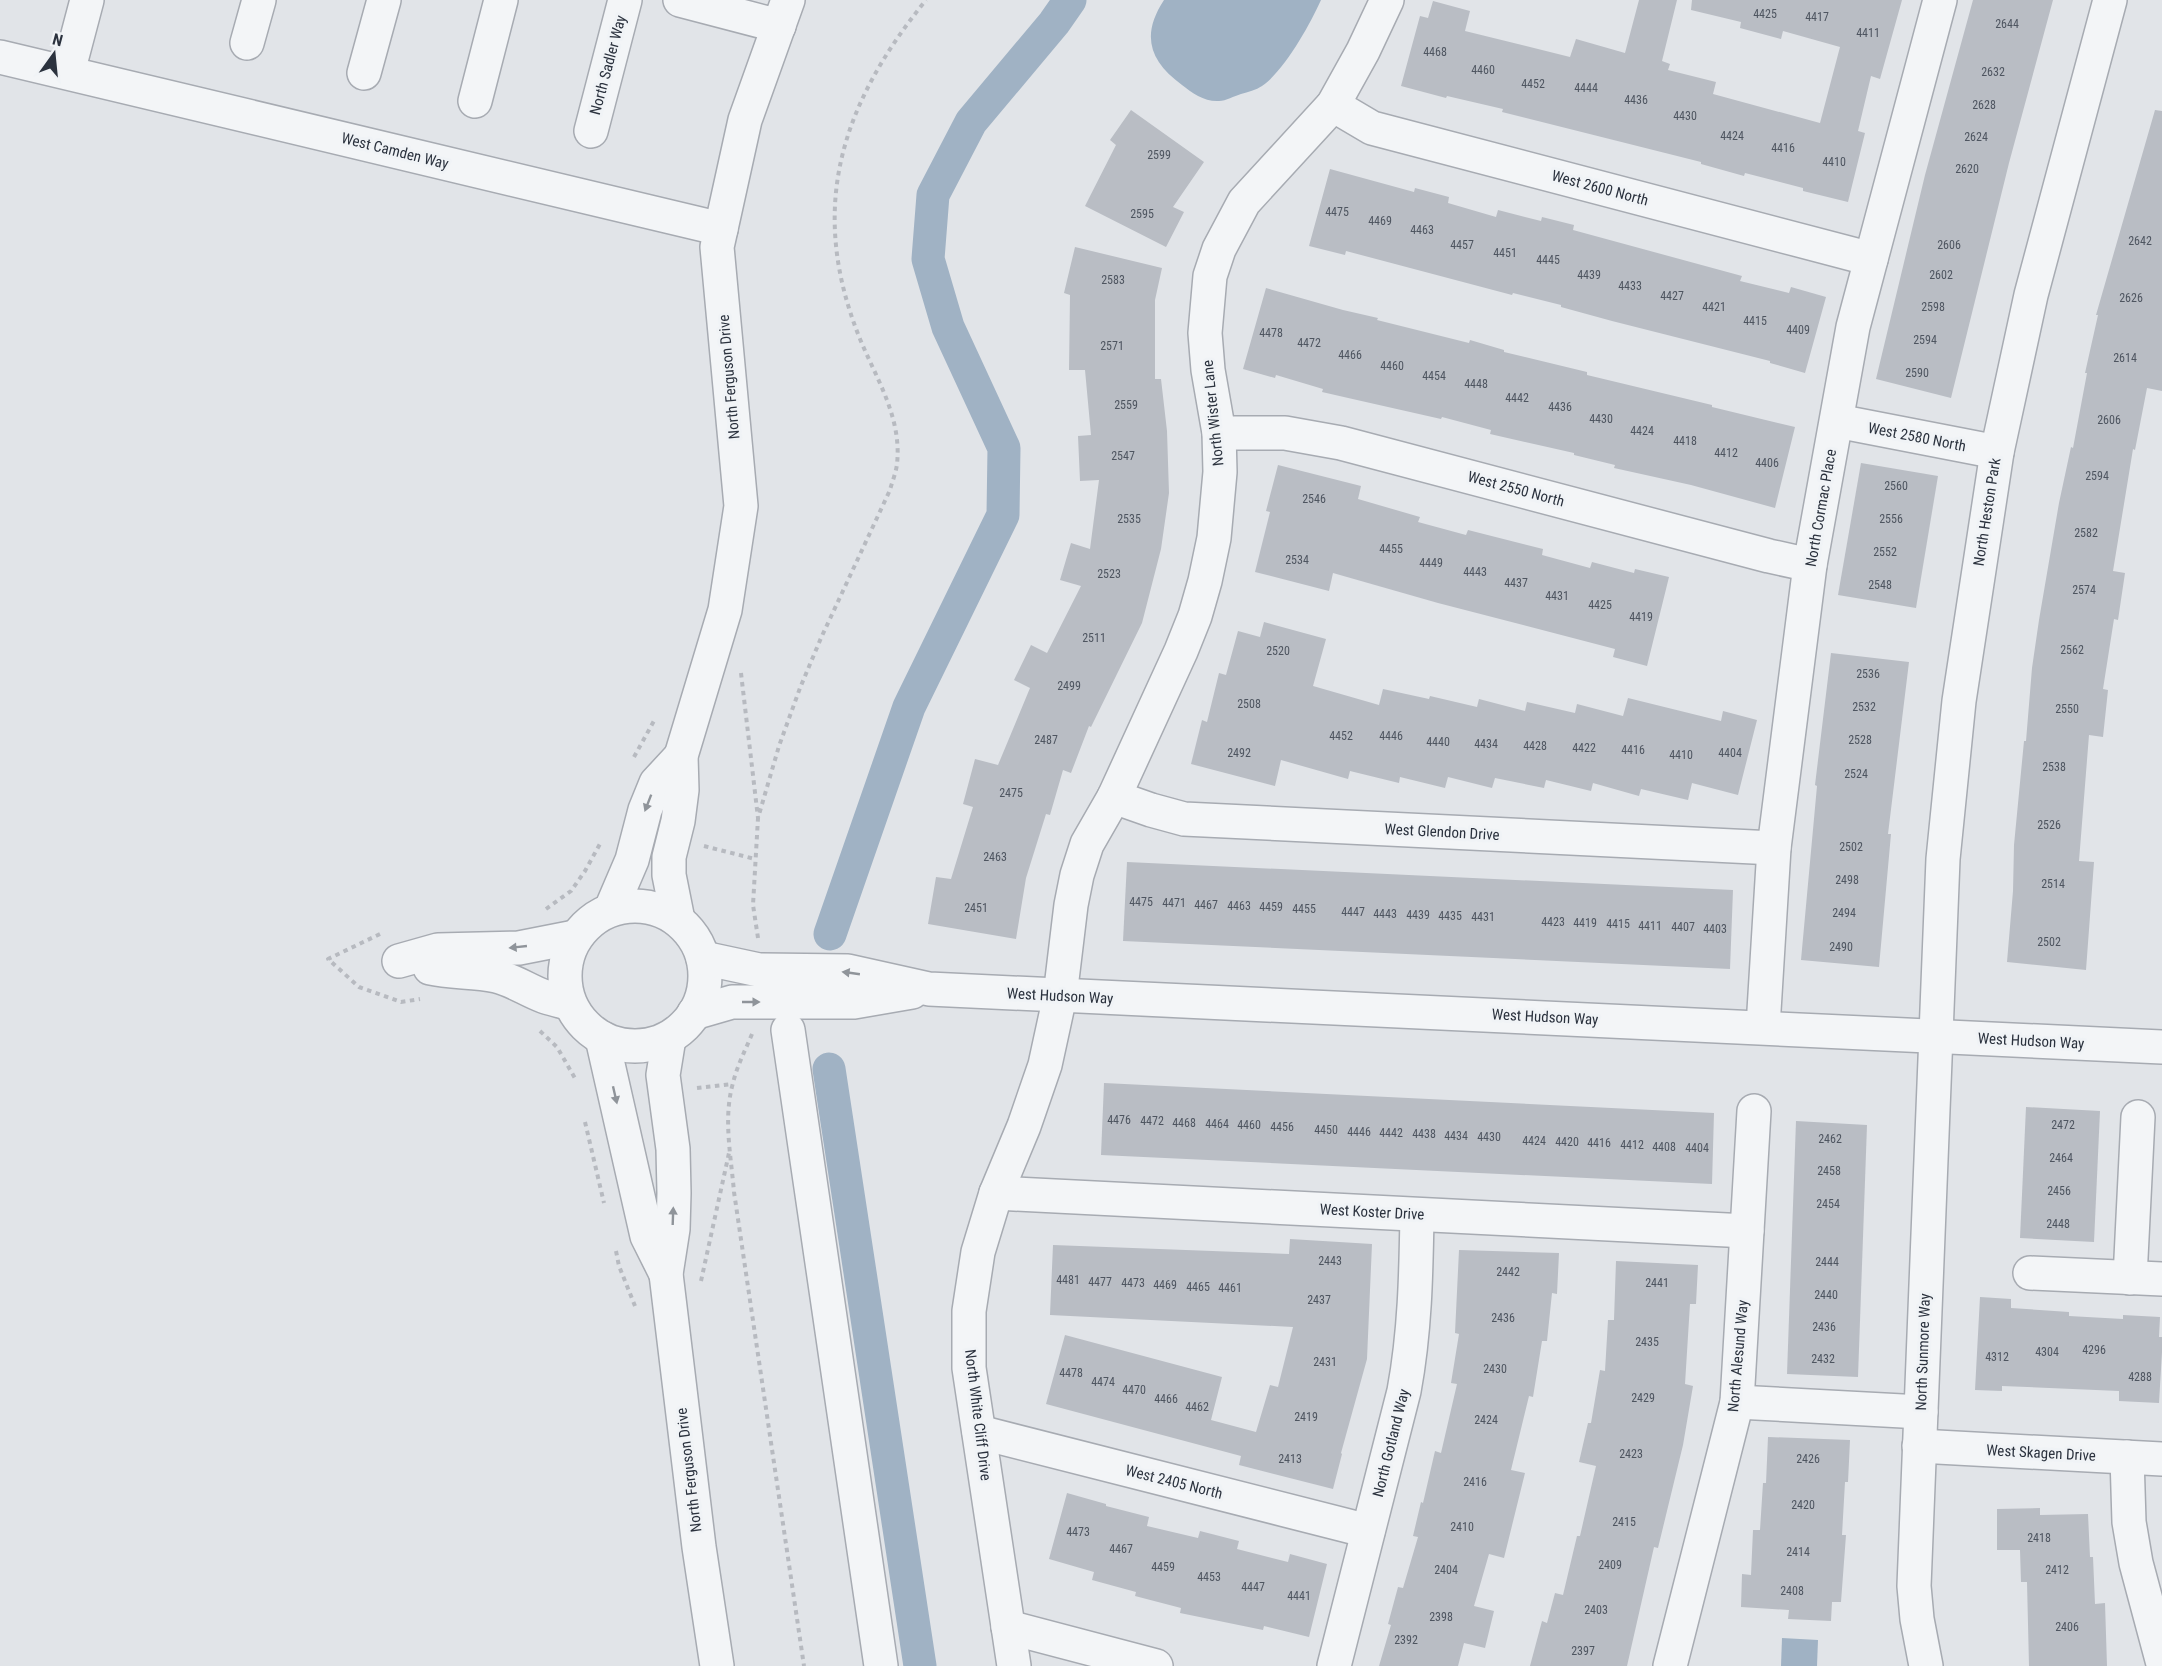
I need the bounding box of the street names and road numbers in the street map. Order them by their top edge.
street label: North Sadler Way [586,13,630,117]
street label: West Camden Way [340,129,450,173]
street label: West 2600 North [1550,166,1650,210]
street label: North Ferguson Drive [715,314,743,440]
street label: North Wister Lane [1198,359,1228,467]
street label: West 2580 North [1866,419,1968,455]
street label: North Cormac Place [1802,448,1840,568]
street label: North Heston Park [1970,456,2004,567]
street label: West 2550 North [1466,467,1566,511]
street label: West Glendon Drive [1384,820,1500,844]
street label: West Hudson Way [1006,984,1114,1008]
street label: West Hudson Way [1491,1005,1599,1029]
street label: West Hudson Way [1977,1029,2085,1053]
street label: West Koster Drive [1319,1200,1425,1224]
street label: North Sunmore Way [1912,1293,1934,1411]
street label: North Alesund Way [1724,1299,1752,1413]
street label: North White Cliff Drive [961,1348,995,1482]
street label: North Gotland Way [1369,1387,1413,1499]
street label: North Ferguson Drive [672,1407,706,1533]
street label: West Skagen Drive [1986,1441,2096,1465]
street label: West 2405 North [1124,1461,1224,1503]

